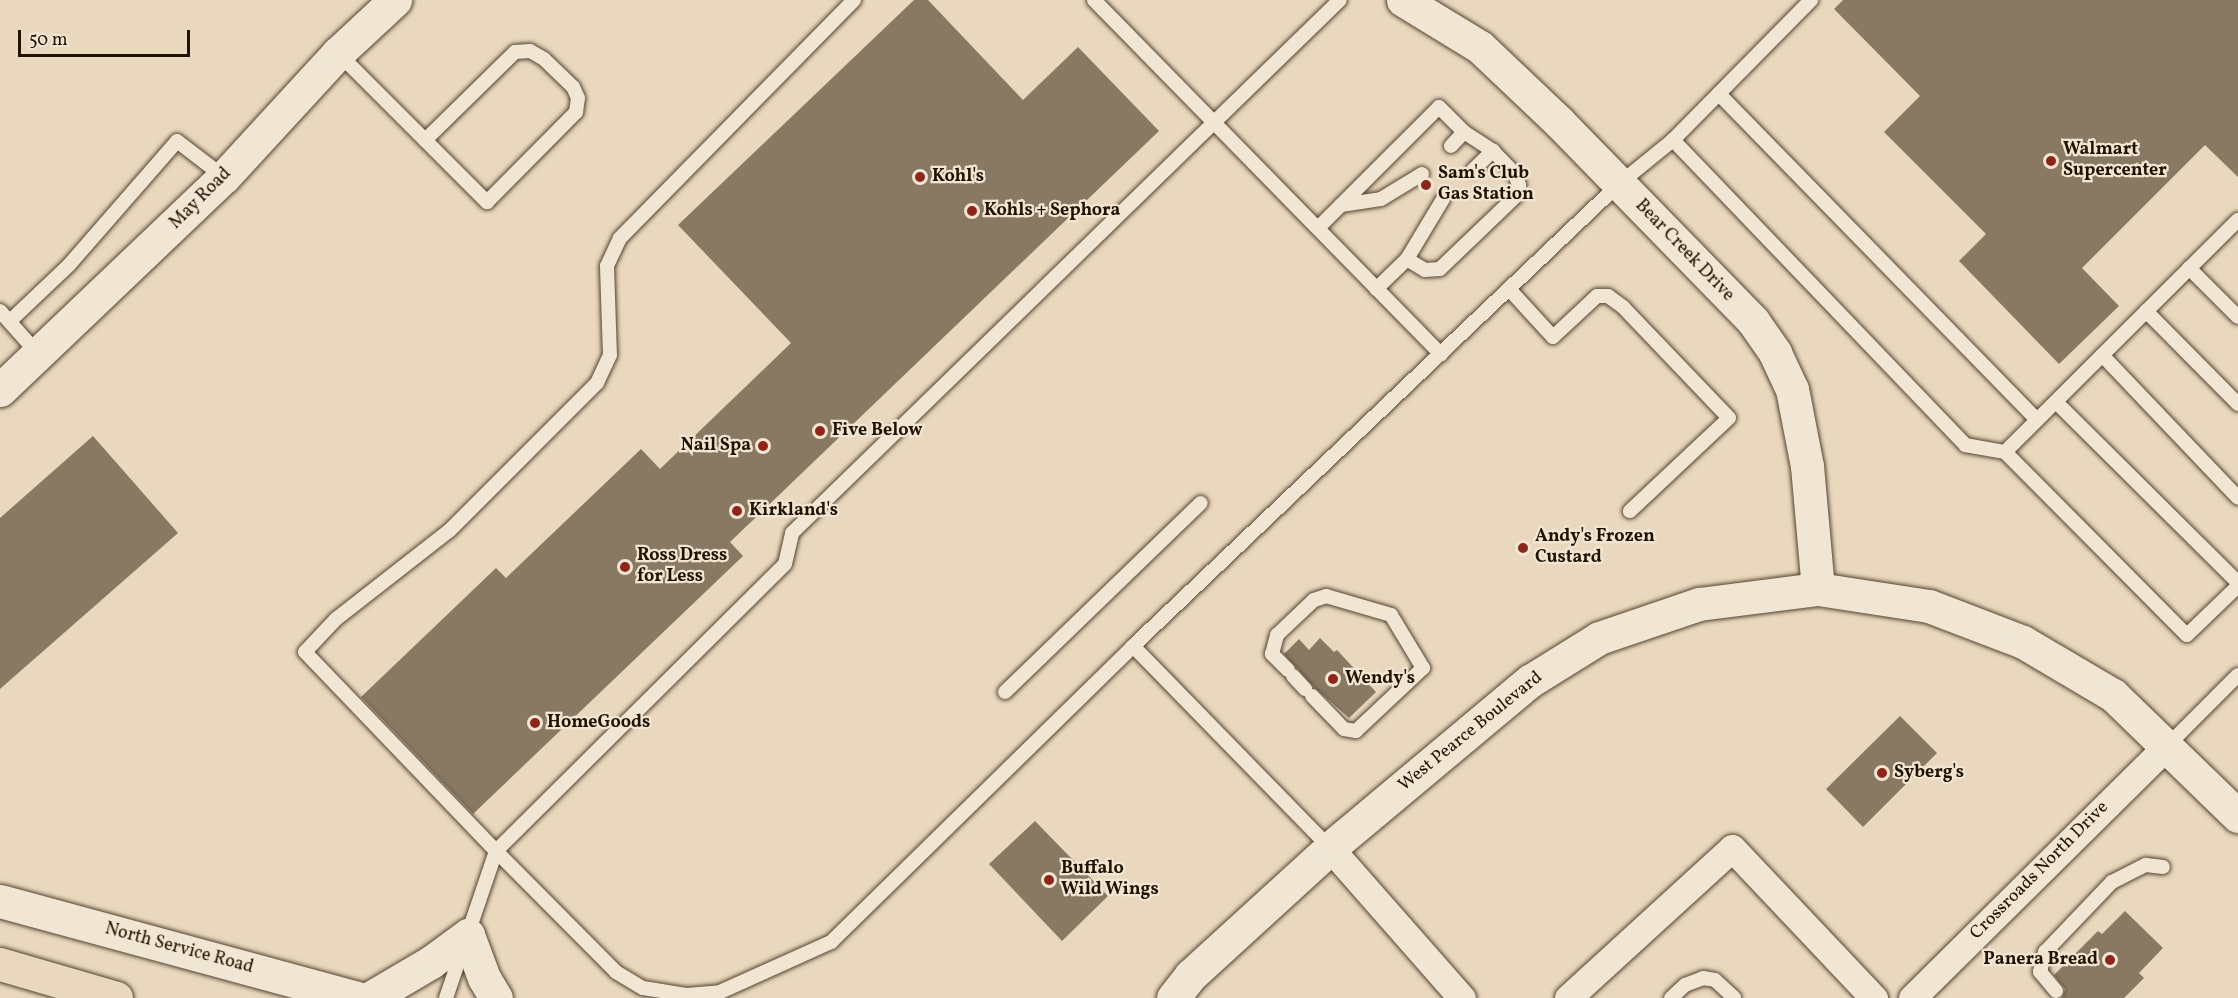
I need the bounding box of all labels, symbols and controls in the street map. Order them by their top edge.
scale bar [21,18,194,56]
text: 50 m [29,28,68,53]
place label: Walmart Supercenter [2063,140,2167,182]
marker: Walmart Supercenter [2044,154,2058,168]
street label: May Road [165,163,237,235]
place label: Sam's Club Gas Station [1438,164,1534,207]
place label: Kohl's [932,166,984,188]
marker: Kohl's [913,170,927,184]
marker: Sam's Club Gas Station [1419,178,1433,192]
street label: Bear Creek Drive [1630,195,1738,307]
place label: Kohls + Sephora [984,200,1120,222]
marker: Kohls + Sephora [965,204,979,218]
place label: Five Below [832,420,922,442]
marker: Five Below [813,424,827,438]
place label: Nail Spa [681,435,751,457]
marker: Nail Spa [756,439,770,453]
place label: Kirkland's [749,500,838,522]
marker: Kirkland's [730,504,744,518]
place label: Andy's Frozen Custard [1535,527,1655,570]
marker: Andy's Frozen Custard [1516,541,1530,555]
place label: Ross Dress for Less [637,546,727,588]
marker: Ross Dress for Less [618,560,632,574]
street label: West Pearce Boulevard [1395,667,1547,797]
place label: Wendy's [1345,668,1415,690]
marker: Wendy's [1326,672,1340,686]
place label: HomeGoods [547,712,650,734]
marker: HomeGoods [528,716,542,730]
place label: Syberg's [1894,762,1964,784]
marker: Syberg's [1875,766,1889,780]
street label: Crossroads North Drive [1966,797,2114,945]
place label: Buffalo Wild Wings [1061,859,1159,902]
marker: Buffalo Wild Wings [1042,873,1056,887]
street label: North Service Road [102,919,256,979]
place label: Panera Bread [1983,949,2098,971]
marker: Panera Bread [2103,953,2117,967]

